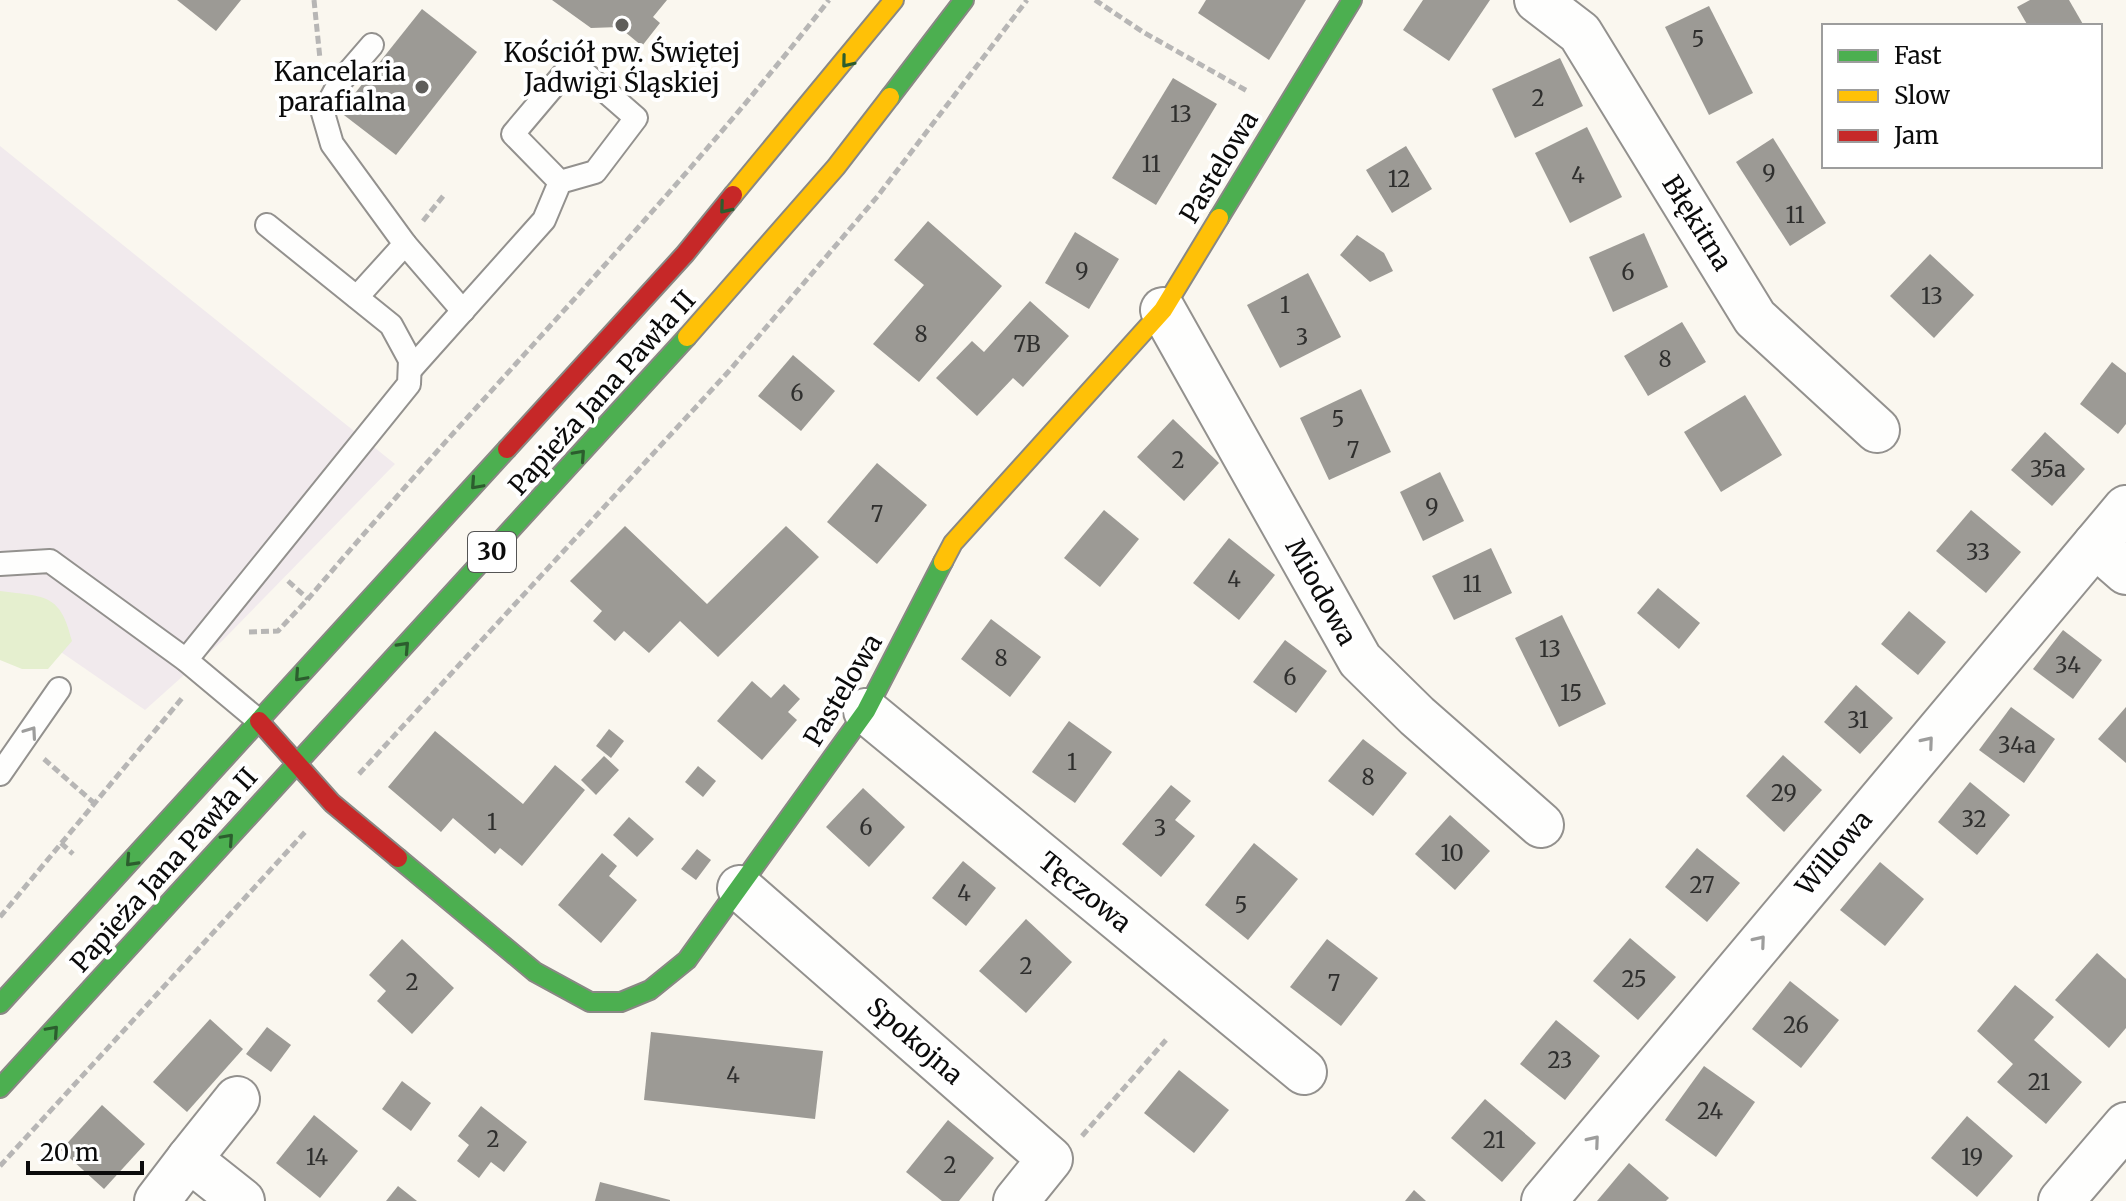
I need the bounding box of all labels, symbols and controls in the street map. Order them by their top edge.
marker: Kościół pw. Świętej Jadwigi Śląskiej [613,16,631,34]
legend [1822,24,2102,168]
house number: 5 [1692,25,1704,53]
place label: Kościół pw. Świętej Jadwigi Śląskiej [504,35,740,99]
text: Fast [1894,40,1942,71]
one-way arrow [842,52,857,67]
place label: Kancelaria parafialna [274,55,406,118]
marker: Kancelaria parafialna [413,78,431,96]
text: Slow [1894,80,1950,111]
house number: 2 [1531,84,1545,112]
house number: 13 [1170,100,1192,128]
street label: Pastelowa [1172,105,1265,229]
text: Jam [1893,120,1939,151]
house number: 11 [1141,150,1161,178]
house number: 9 [1762,159,1776,187]
house number: 4 [1571,161,1585,189]
house number: 12 [1388,165,1410,193]
street label: Błękitna [1655,169,1740,277]
one-way arrow [720,198,735,213]
house number: 11 [1785,201,1805,229]
house number: 9 [1075,257,1089,285]
house number: 6 [1621,258,1635,286]
house number: 13 [1921,282,1943,310]
street label: Papieża Jana Pawła II [501,284,702,502]
house number: 1 [1280,291,1290,319]
house number: 8 [914,320,928,348]
house number: 3 [1296,323,1308,351]
house number: 7B [1013,330,1041,358]
house number: 8 [1658,345,1672,373]
house number: 6 [790,379,804,407]
house number: 5 [1332,405,1344,433]
house number: 7 [1347,436,1359,464]
house number: 2 [1171,446,1185,474]
one-way arrow [570,450,584,465]
house number: 35a [2030,455,2066,483]
one-way arrow [470,475,485,489]
house number: 9 [1425,493,1439,521]
house number: 7 [871,500,883,528]
road number: 30 [468,532,516,572]
street label: Miodowa [1279,533,1364,651]
house number: 33 [1966,538,1990,566]
house number: 4 [1227,565,1241,593]
house number: 11 [1462,570,1482,598]
street label: Pastelowa [796,628,889,752]
house number: 13 [1539,635,1561,663]
one-way arrow [395,642,409,657]
house number: 8 [994,644,1008,672]
house number: 34 [2055,651,2081,679]
house number: 6 [1283,663,1297,691]
one-way arrow [295,667,310,681]
house number: 15 [1560,679,1582,707]
house number: 31 [1847,706,1869,734]
one-way arrow [21,727,36,741]
house number: 34a [1998,731,2036,759]
one-way arrow [1918,737,1933,752]
house number: 1 [1067,748,1077,776]
street label: Papieża Jana Pawła II [63,761,264,979]
house number: 8 [1361,763,1375,791]
house number: 29 [1771,779,1797,807]
street label: Willowa [1788,803,1879,903]
house number: 32 [1962,805,1987,833]
house number: 1 [487,808,497,836]
house number: 6 [859,813,873,841]
house number: 3 [1154,814,1166,842]
one-way arrow [218,833,233,848]
house number: 10 [1440,839,1464,867]
street label: Tęczowa [1032,844,1138,939]
one-way arrow [126,852,140,867]
house number: 27 [1690,871,1714,899]
house number: 4 [957,879,971,907]
house number: 5 [1235,891,1247,919]
one-way arrow [1750,936,1765,950]
house number: 2 [1019,952,1033,980]
house number: 25 [1621,965,1647,993]
house number: 2 [405,968,419,996]
house number: 7 [1328,969,1340,997]
street label: Spokojna [861,990,970,1091]
house number: 26 [1783,1011,1809,1039]
one-way arrow [43,1025,57,1040]
house number: 23 [1548,1046,1572,1074]
house number: 4 [726,1061,740,1089]
house number: 21 [2028,1068,2050,1096]
house number: 24 [1697,1097,1723,1125]
scale bar [28,1125,142,1175]
house number: 2 [486,1125,500,1153]
house number: 21 [1483,1126,1505,1154]
one-way arrow [1584,1136,1599,1150]
text: 20 m [40,1137,99,1168]
house number: 14 [306,1143,329,1171]
house number: 19 [1961,1143,1983,1171]
house number: 2 [943,1151,957,1179]

